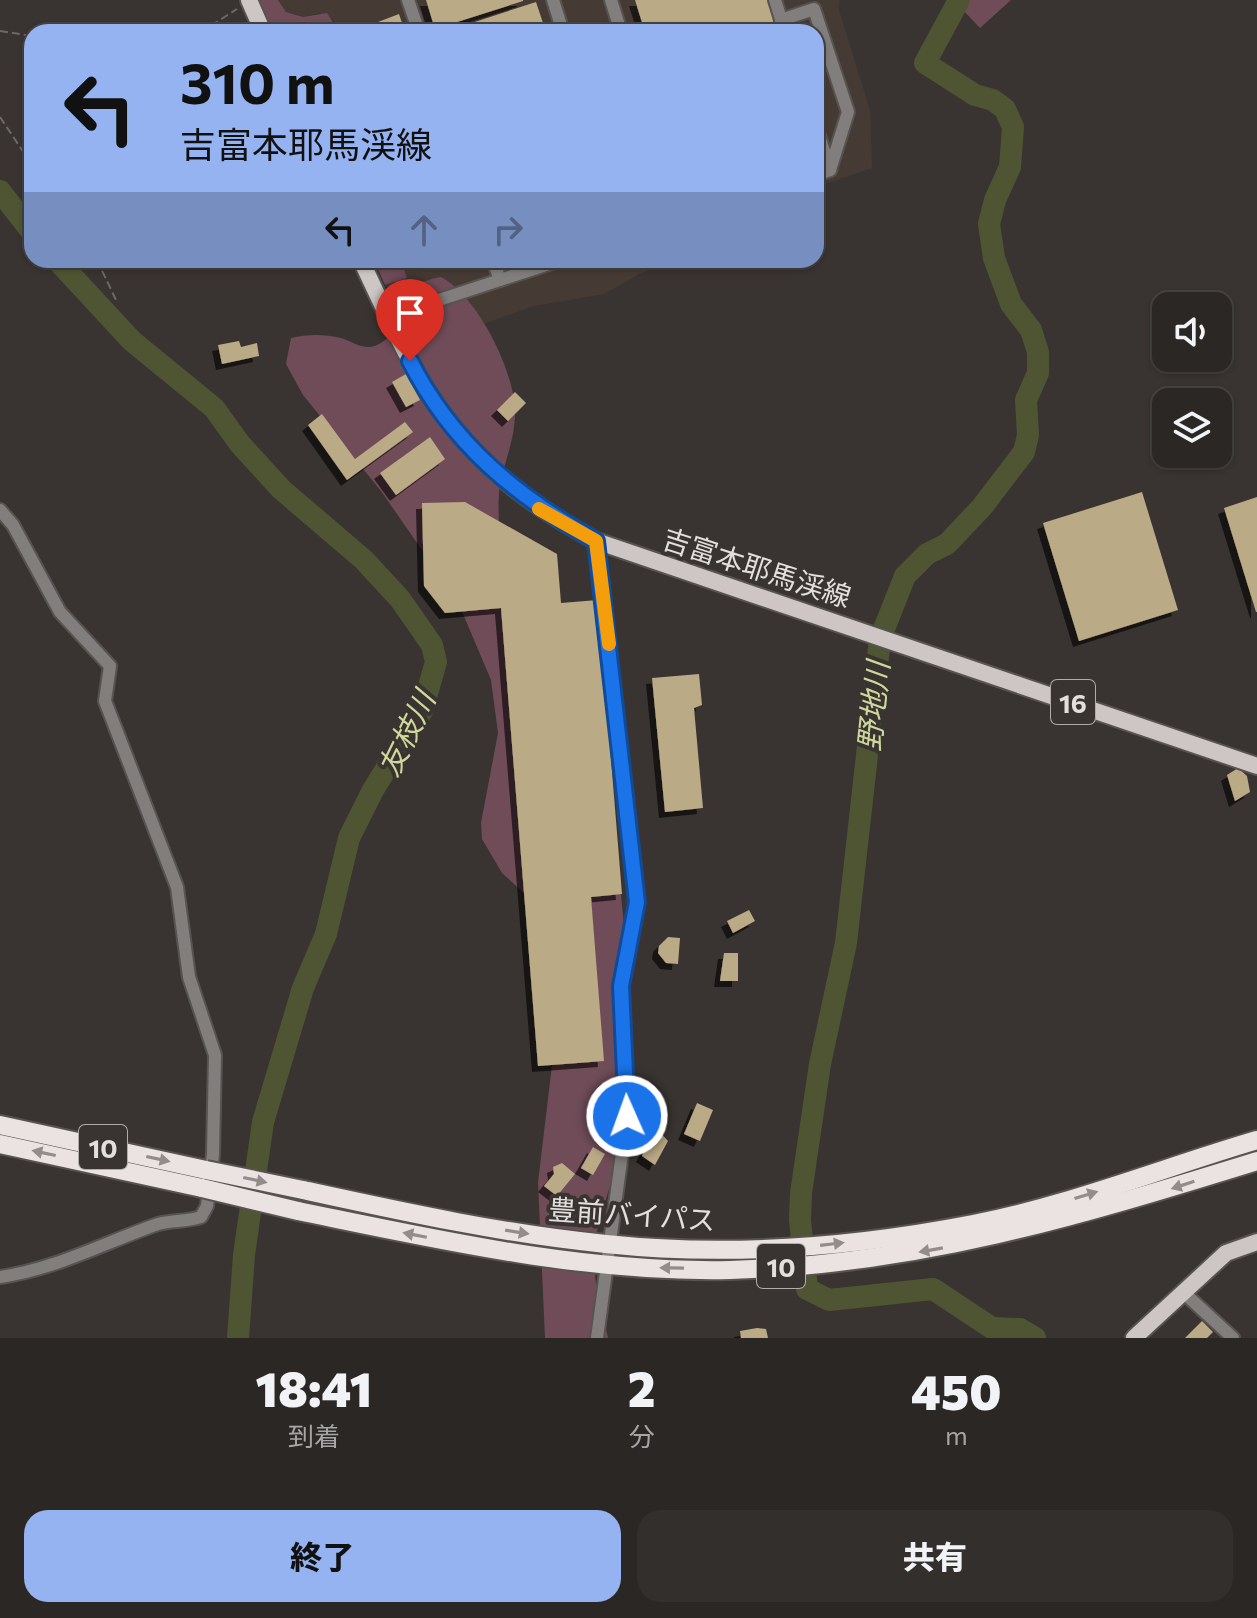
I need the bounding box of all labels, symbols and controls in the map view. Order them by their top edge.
text: 310 m [180,47,335,116]
icon: left [48,56,152,160]
text: 吉富本耶馬渓線 [180,121,432,165]
icon: left [318,208,362,252]
icon: ahead [402,208,446,252]
icon: right [486,208,530,252]
pin [376,279,444,361]
icon: arrive [388,291,432,335]
map controls [1152,292,1232,468]
button: sound [1152,292,1232,372]
button: layers [1152,388,1232,468]
street label: 吉富本耶馬渓線 [659,521,855,613]
water label: 野地川 [849,656,895,753]
road number: 16 [1051,680,1095,724]
water label: 友枝川 [369,682,443,782]
position arrow [585,1074,669,1158]
road number: 10 [79,1125,127,1169]
one-way arrow [31,1146,56,1159]
one-way arrow [146,1153,171,1166]
one-way arrow [242,1174,267,1186]
one-way arrow [1170,1179,1194,1192]
one-way arrow [1075,1188,1099,1201]
street label: 豊前バイパス [547,1191,717,1237]
one-way arrow [505,1226,530,1239]
one-way arrow [402,1228,427,1241]
one-way arrow [819,1237,844,1250]
road number: 10 [757,1244,805,1288]
one-way arrow [918,1244,943,1256]
one-way arrow [659,1262,684,1275]
text: 18:41 [256,1358,372,1417]
text: 2 [628,1358,656,1417]
text: 450 [911,1361,1001,1420]
text: m [945,1419,968,1450]
text: 到着 [288,1420,340,1451]
text: 分 [629,1420,655,1451]
button: 終了 [24,1510,621,1602]
button: 共有 [637,1510,1233,1602]

